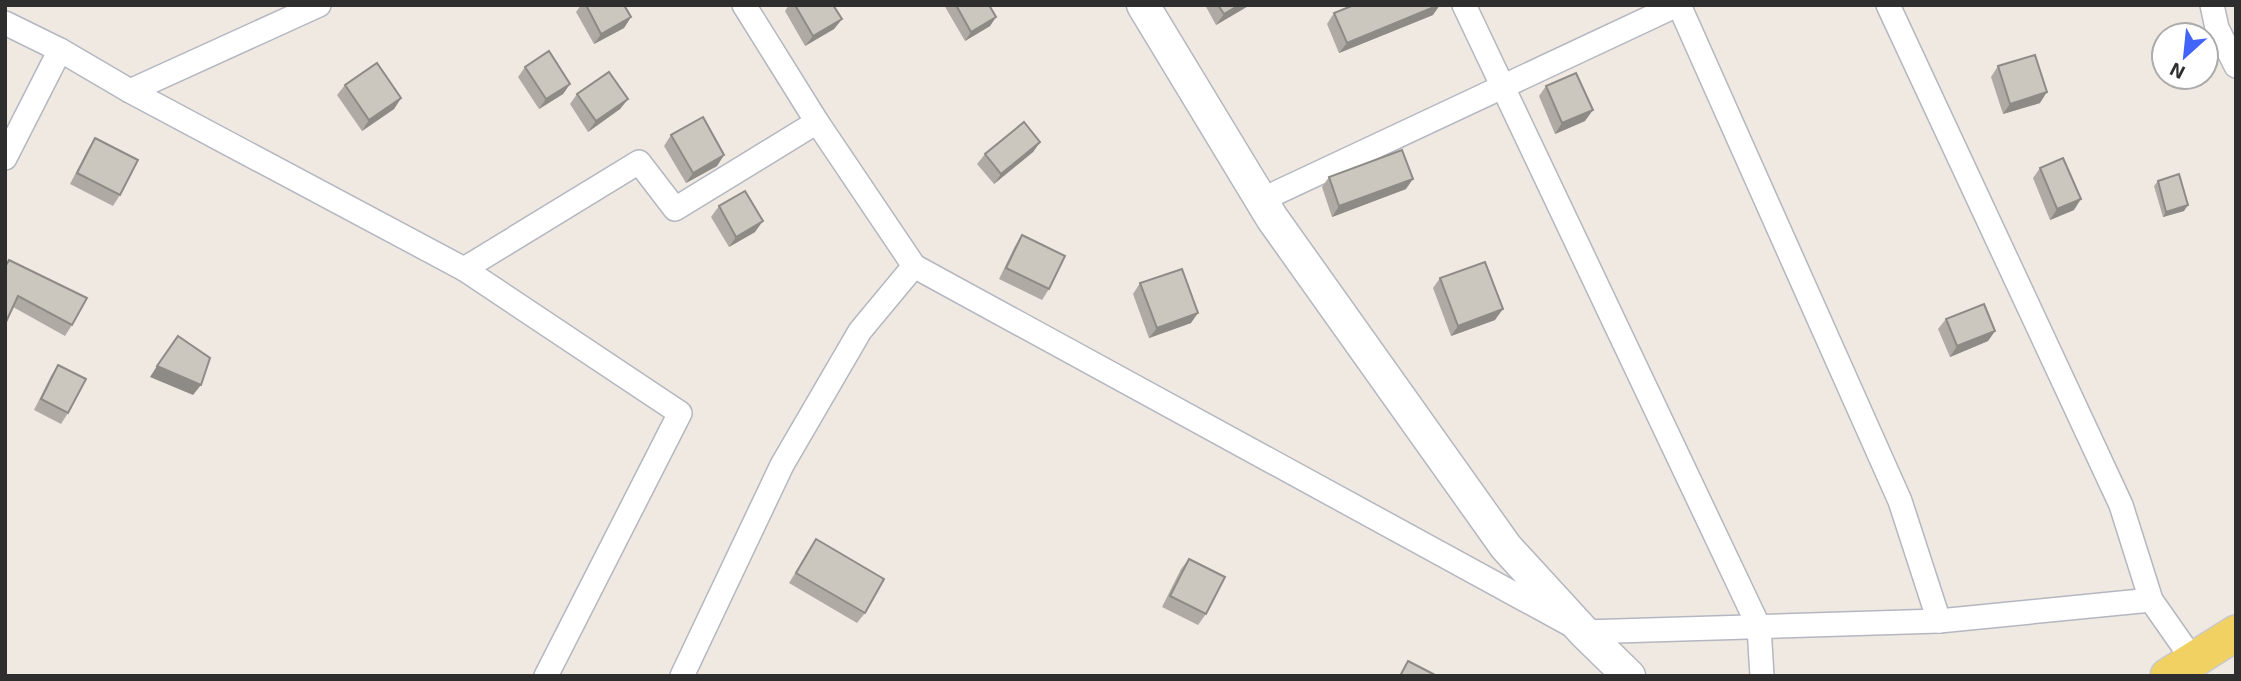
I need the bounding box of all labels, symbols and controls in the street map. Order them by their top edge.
north arrow [2150,21,2220,91]
text: N [2166,58,2188,85]

